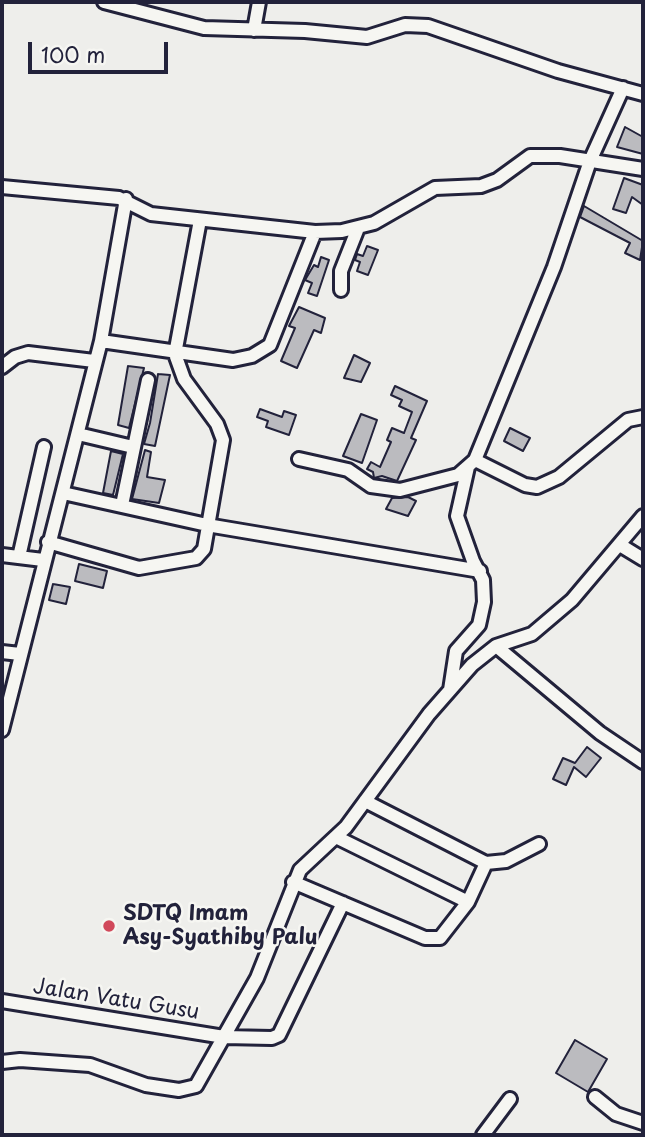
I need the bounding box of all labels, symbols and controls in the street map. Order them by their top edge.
scale bar [32,28,172,72]
text: 100 m [41,38,105,70]
place label: SDTQ Imam Asy-Syathiby Palu [123,901,318,951]
marker: SDTQ Imam Asy-Syathiby Palu [101,918,117,934]
street label: Jalan Vatu Gusu [31,974,201,1026]

